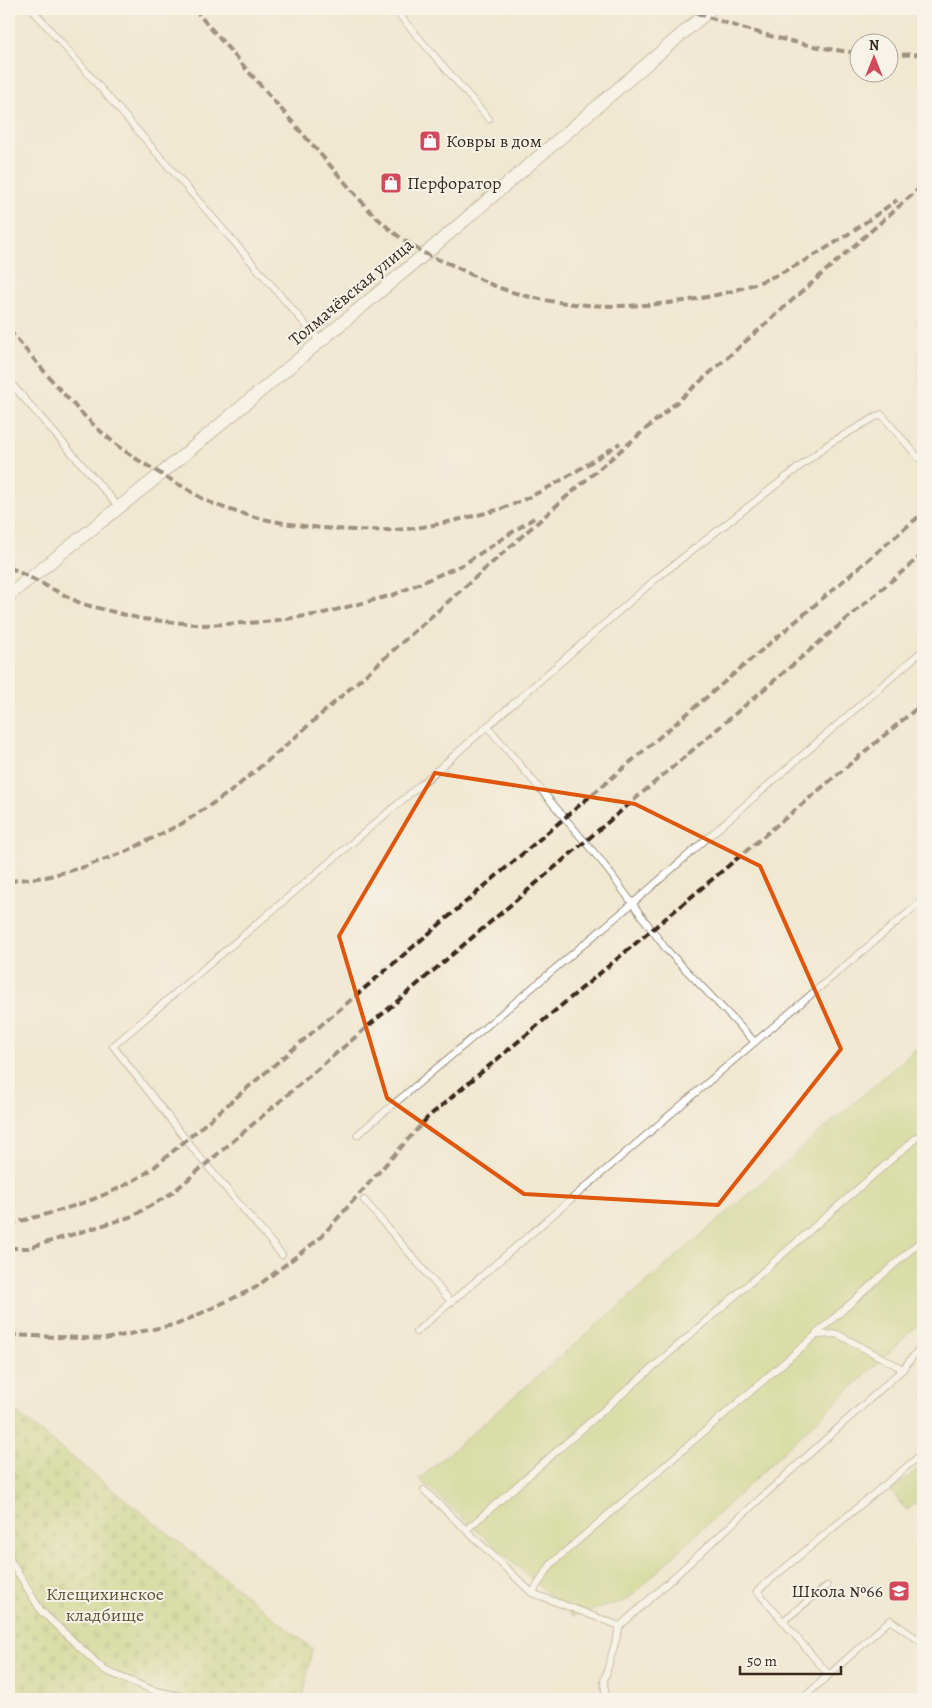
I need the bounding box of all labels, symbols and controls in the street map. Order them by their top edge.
north arrow [850,32,900,82]
text: N [869,36,879,55]
shop icon: Ковры в дом [418,129,442,153]
place label: Ковры в дом [446,129,542,153]
shop icon: Перфоратор [379,171,403,195]
place label: Перфоратор [407,171,501,195]
street label: Толмачёвская улица [284,232,419,351]
place label: Школа №66 [791,1579,883,1603]
school or university icon: Школа №66 [887,1579,911,1603]
park label: Клещихинское кладбище [46,1582,164,1627]
scale bar [740,1643,841,1675]
text: 50 m [747,1651,777,1671]

